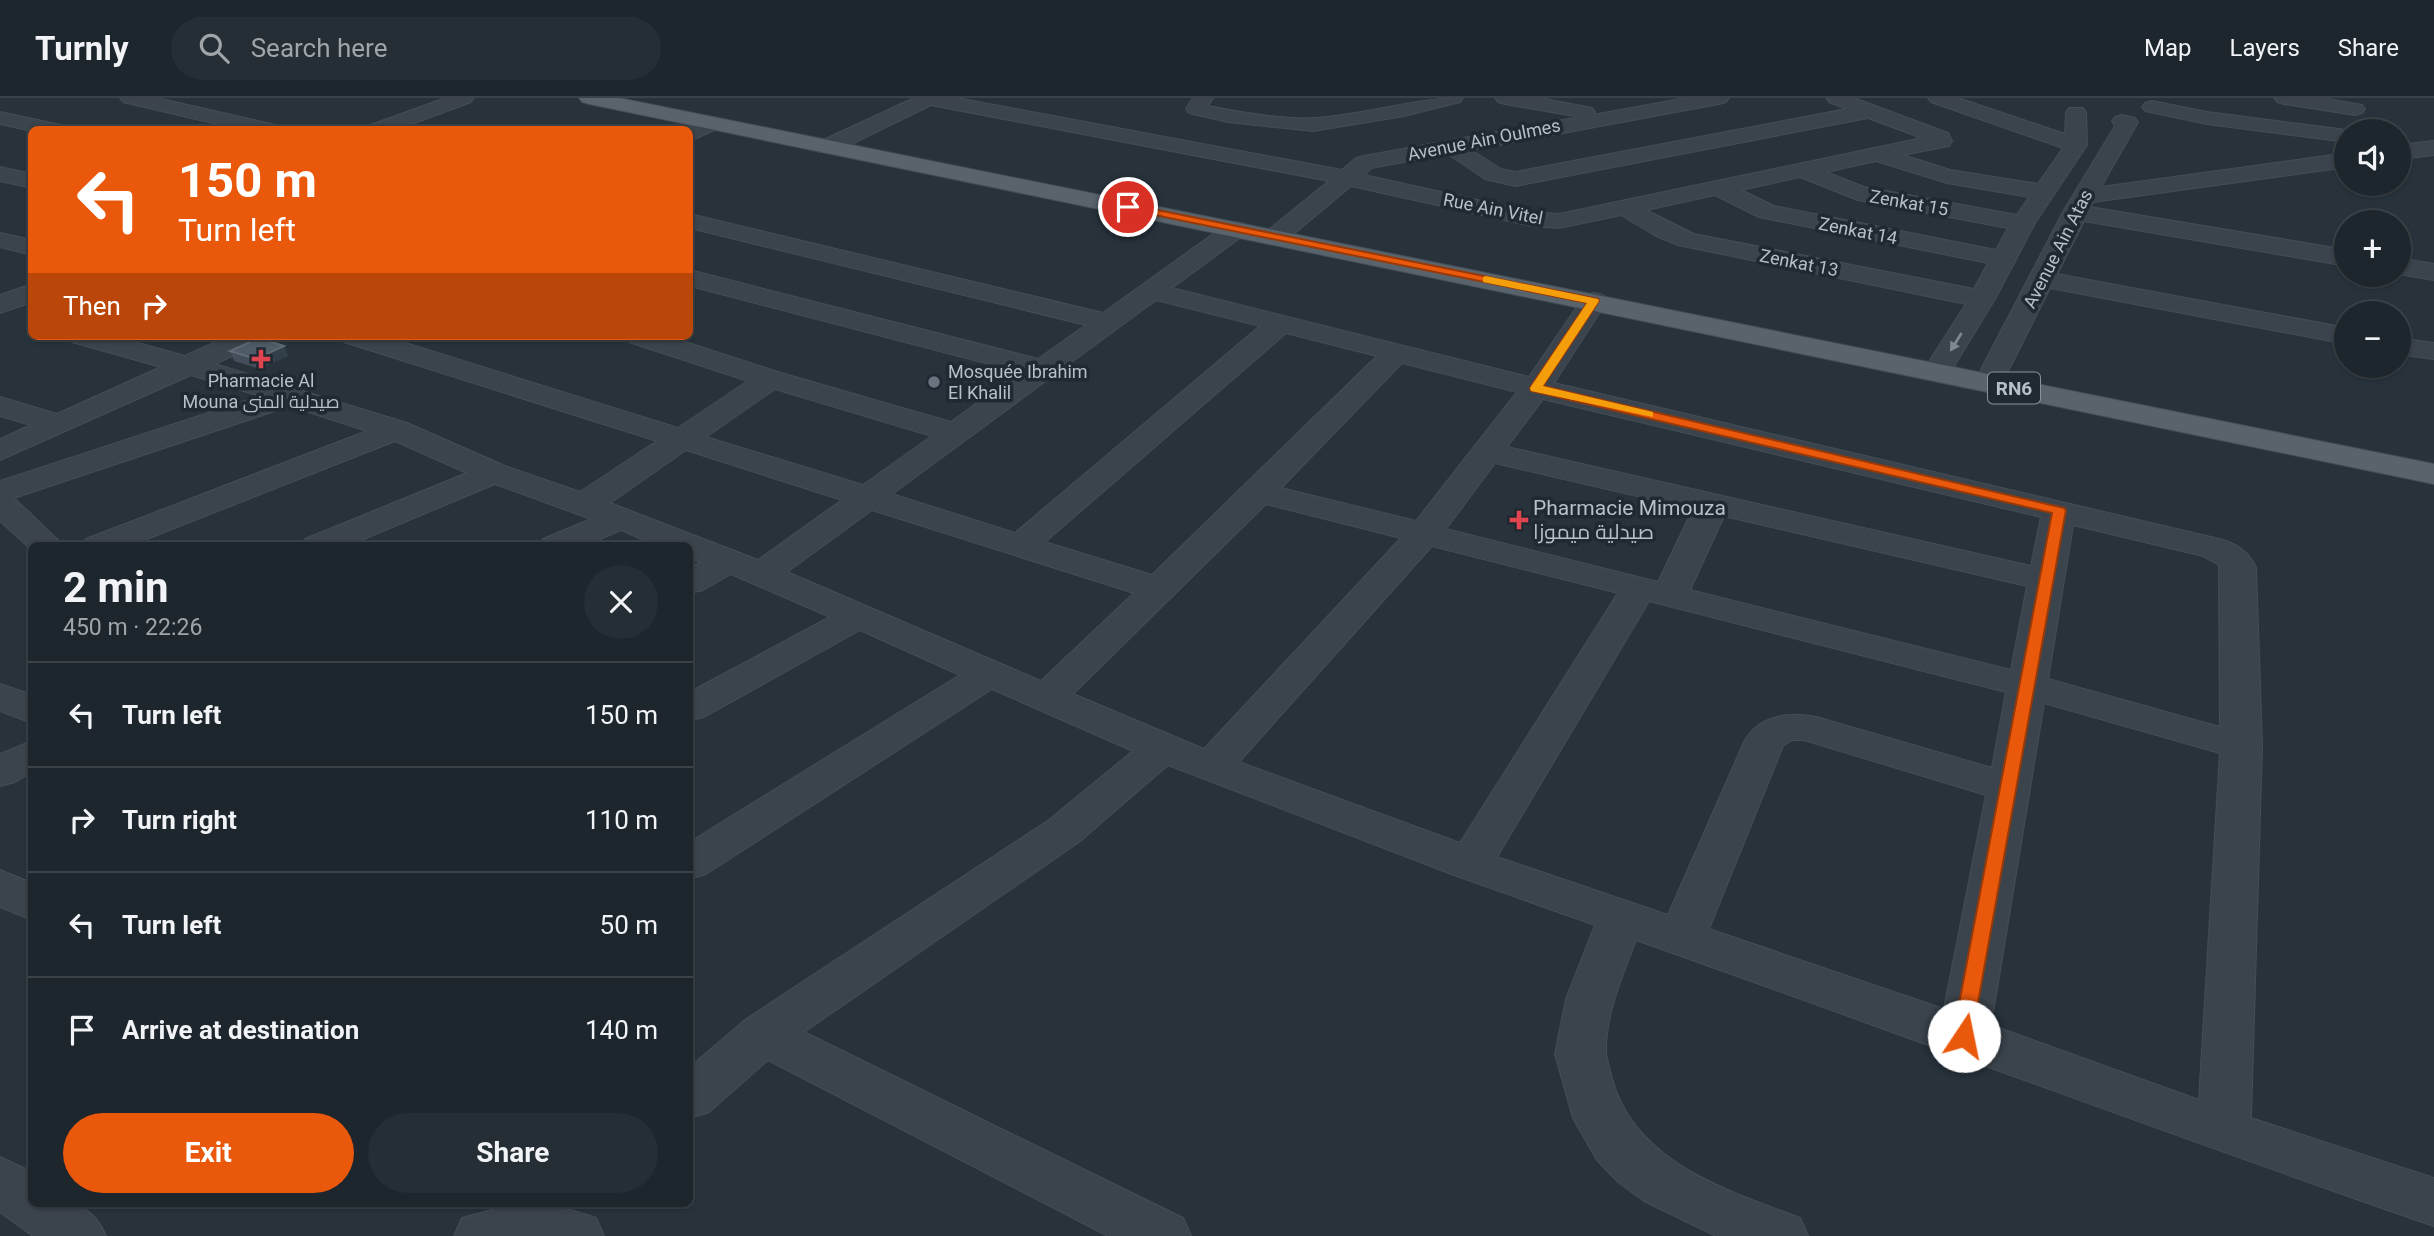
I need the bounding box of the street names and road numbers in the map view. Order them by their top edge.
street label: Avenue Ain Oulmes [1406,114,1562,165]
street label: Zenkat 15 [1868,185,1950,220]
street label: Avenue Ain Atas [2019,186,2097,312]
street label: Rue Ain Vitel [1441,189,1545,228]
street label: Zenkat 14 [1817,213,1899,248]
street label: Zenkat 13 [1758,245,1840,280]
road number: RN6 [1988,372,2040,404]

